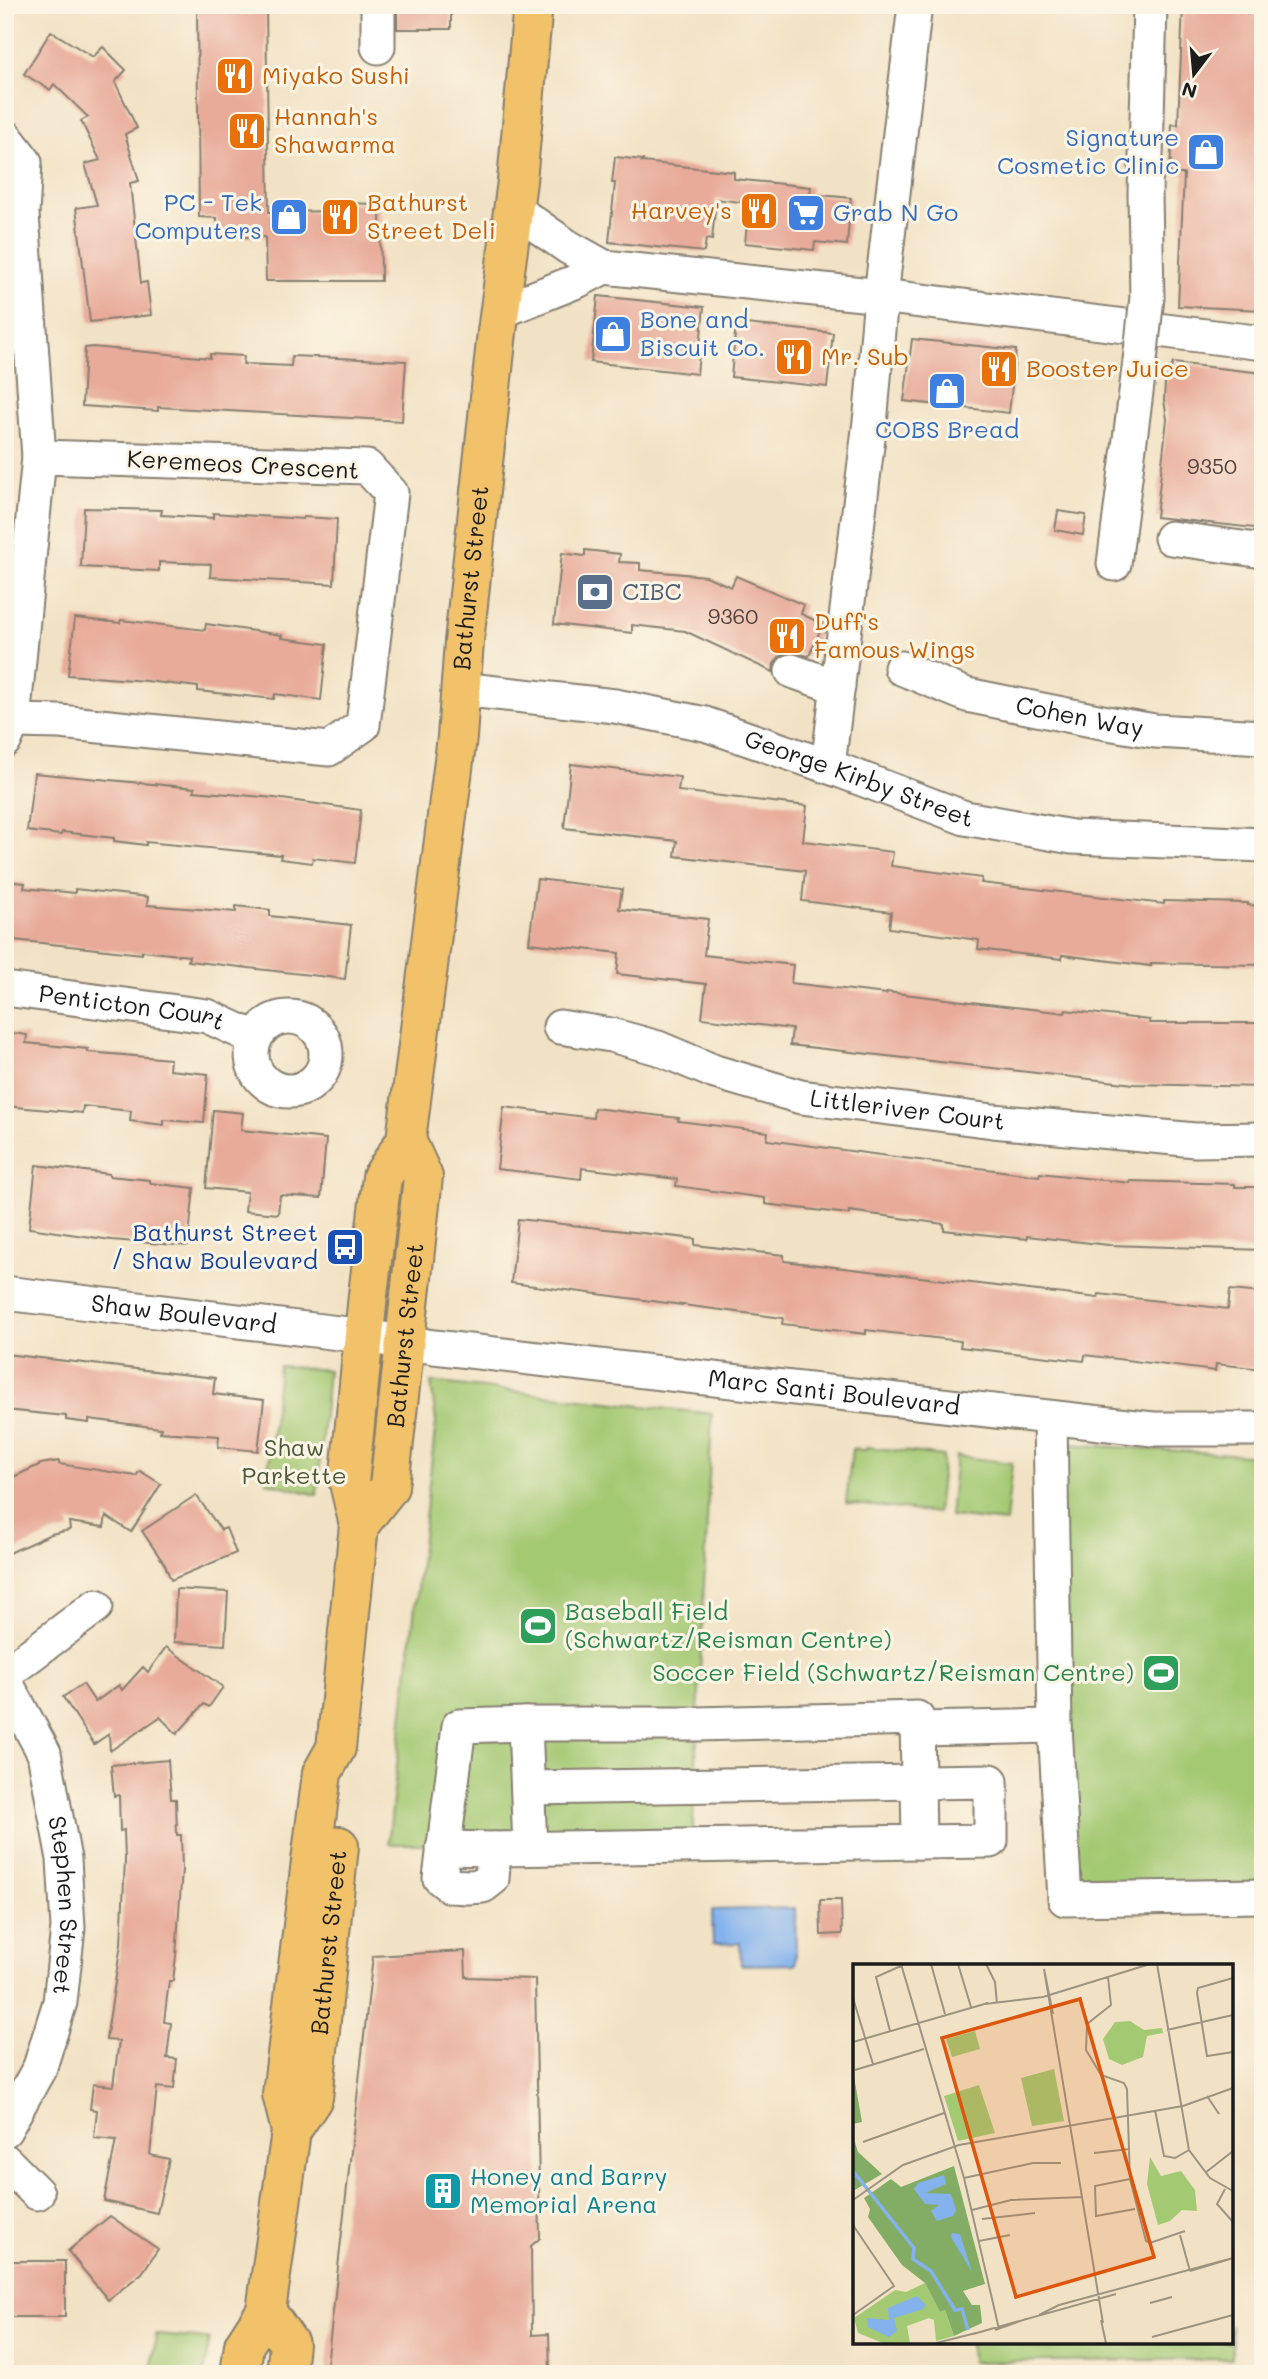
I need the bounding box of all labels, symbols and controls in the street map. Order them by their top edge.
north arrow [1160,38,1230,108]
restaurant icon: Miyako Sushi [214,55,256,97]
place label: Miyako Sushi [262,59,410,90]
text: N [1179,77,1200,105]
place label: Hannah's Shawarma [274,100,396,159]
restaurant icon: Hannah's Shawarma [226,110,268,152]
place label: Signature Cosmetic Clinic [997,121,1179,180]
shop icon: Signature Cosmetic Clinic [1185,131,1227,173]
place label: PC - Tek Computers [134,186,262,245]
place label: Bathurst Street Deli [367,186,496,245]
restaurant icon: Harvey's [738,190,780,232]
supermarket icon: Grab N Go [785,192,827,234]
place label: Harvey's [631,194,732,225]
shop icon: PC - Tek Computers [268,196,310,238]
restaurant icon: Bathurst Street Deli [319,196,361,238]
place label: Grab N Go [833,196,958,227]
place label: Bone and Biscuit Co. [640,303,765,362]
shop icon: Bone and Biscuit Co. [592,313,634,355]
restaurant icon: Mr. Sub [773,336,815,378]
place label: Mr. Sub [821,340,909,371]
restaurant icon: Booster Juice [978,348,1020,390]
place label: Booster Juice [1026,352,1189,383]
shop icon: COBS Bread [926,370,968,412]
place label: COBS Bread [875,413,1019,444]
street label: Keremeos Crescent [126,442,360,485]
house number: 9350 [1187,452,1237,479]
street label: Bathurst Street [445,484,495,671]
bank icon: CIBC [574,571,616,613]
place label: CIBC [622,575,682,606]
house number: 9360 [708,602,758,629]
place label: Duff's Famous Wings [814,605,976,664]
restaurant icon: Duff's Famous Wings [766,615,808,657]
street label: Cohen Way [1013,688,1146,743]
street label: George Kirby Street [741,722,975,833]
street label: Penticton Court [37,977,231,1036]
street label: Littleriver Court [808,1081,1006,1136]
place label: Bathurst Street / Shaw Boulevard [111,1216,318,1275]
bus stop icon: Bathurst Street / Shaw Boulevard [324,1226,366,1268]
street label: Bathurst Street [379,1241,430,1429]
street label: Shaw Boulevard [90,1286,278,1339]
street label: Marc Santi Boulevard [706,1361,962,1421]
park label: Shaw Parkette [241,1431,347,1490]
place label: Baseball Field (Schwartz/Reisman Centre) [565,1595,892,1654]
sports icon: Baseball Field (Schwartz/Reisman Centre) [517,1605,559,1647]
sports icon: Soccer Field (Schwartz/Reisman Centre) [1140,1652,1182,1694]
place label: Soccer Field (Schwartz/Reisman Centre) [652,1656,1134,1687]
street label: Stephen Street [42,1813,85,1996]
street label: Bathurst Street [303,1848,352,2036]
inset map [853,1964,1233,2344]
place label: Honey and Barry Memorial Arena [470,2160,667,2219]
building icon: Honey and Barry Memorial Arena [422,2170,464,2212]

